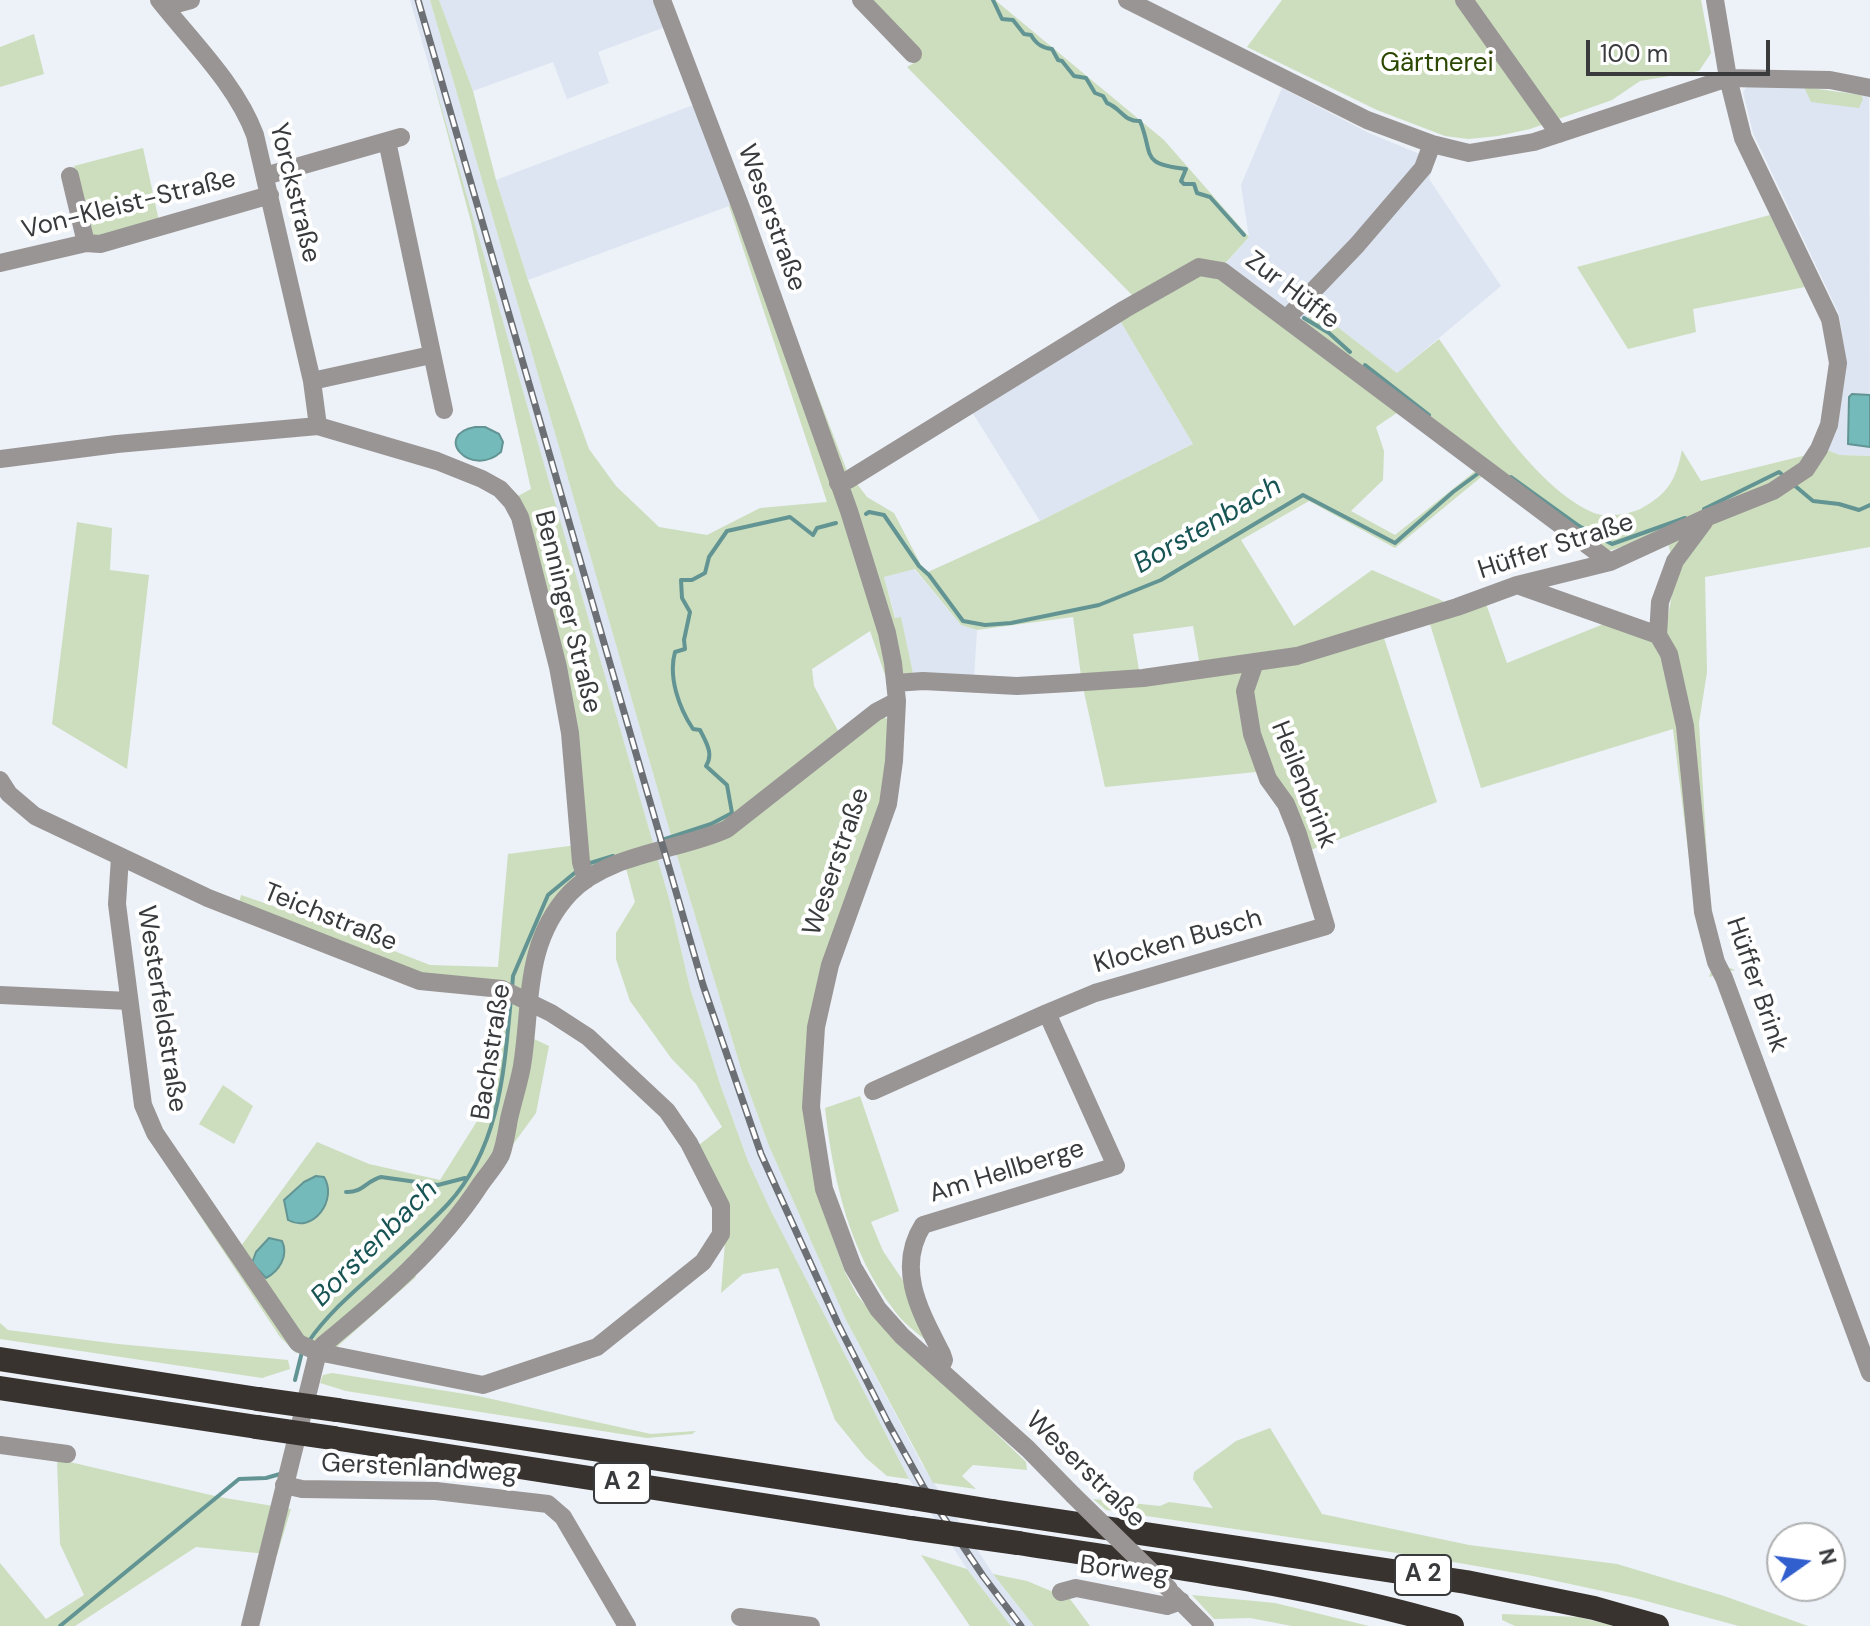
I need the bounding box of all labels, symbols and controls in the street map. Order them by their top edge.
scale bar [1590,24,1774,74]
text: 100 m [1600,38,1668,69]
park label: Gärtnerei [1380,48,1494,80]
street label: Yorckstraße [262,120,326,266]
street label: Weserstraße [730,140,812,296]
street label: Von-Kleist-Straße [19,163,239,247]
street label: Zur Hüffe [1239,245,1345,337]
water label: Borstenbach [1128,470,1288,582]
street label: Hüffer Straße [1474,507,1638,587]
street label: Benninger Straße [527,508,607,716]
street label: Heilenbrink [1263,717,1343,853]
street label: Weserstraße [797,784,877,940]
street label: Teichstraße [259,877,401,959]
street label: Klocken Busch [1090,903,1266,981]
street label: Westerfeldstraße [129,904,193,1114]
street label: Hüffer Brink [1718,913,1794,1057]
street label: Bachstraße [466,982,518,1122]
street label: Am Hellberge [926,1134,1088,1210]
water label: Borstenbach [305,1174,445,1314]
street label: Weserstraße [1019,1405,1151,1535]
street label: Gerstenlandweg [320,1448,518,1490]
road number: A 2 [594,1463,650,1503]
north arrow [1766,1522,1846,1602]
text: N [1812,1545,1844,1568]
street label: Borweg [1078,1550,1170,1592]
road number: A 2 [1395,1555,1451,1595]

